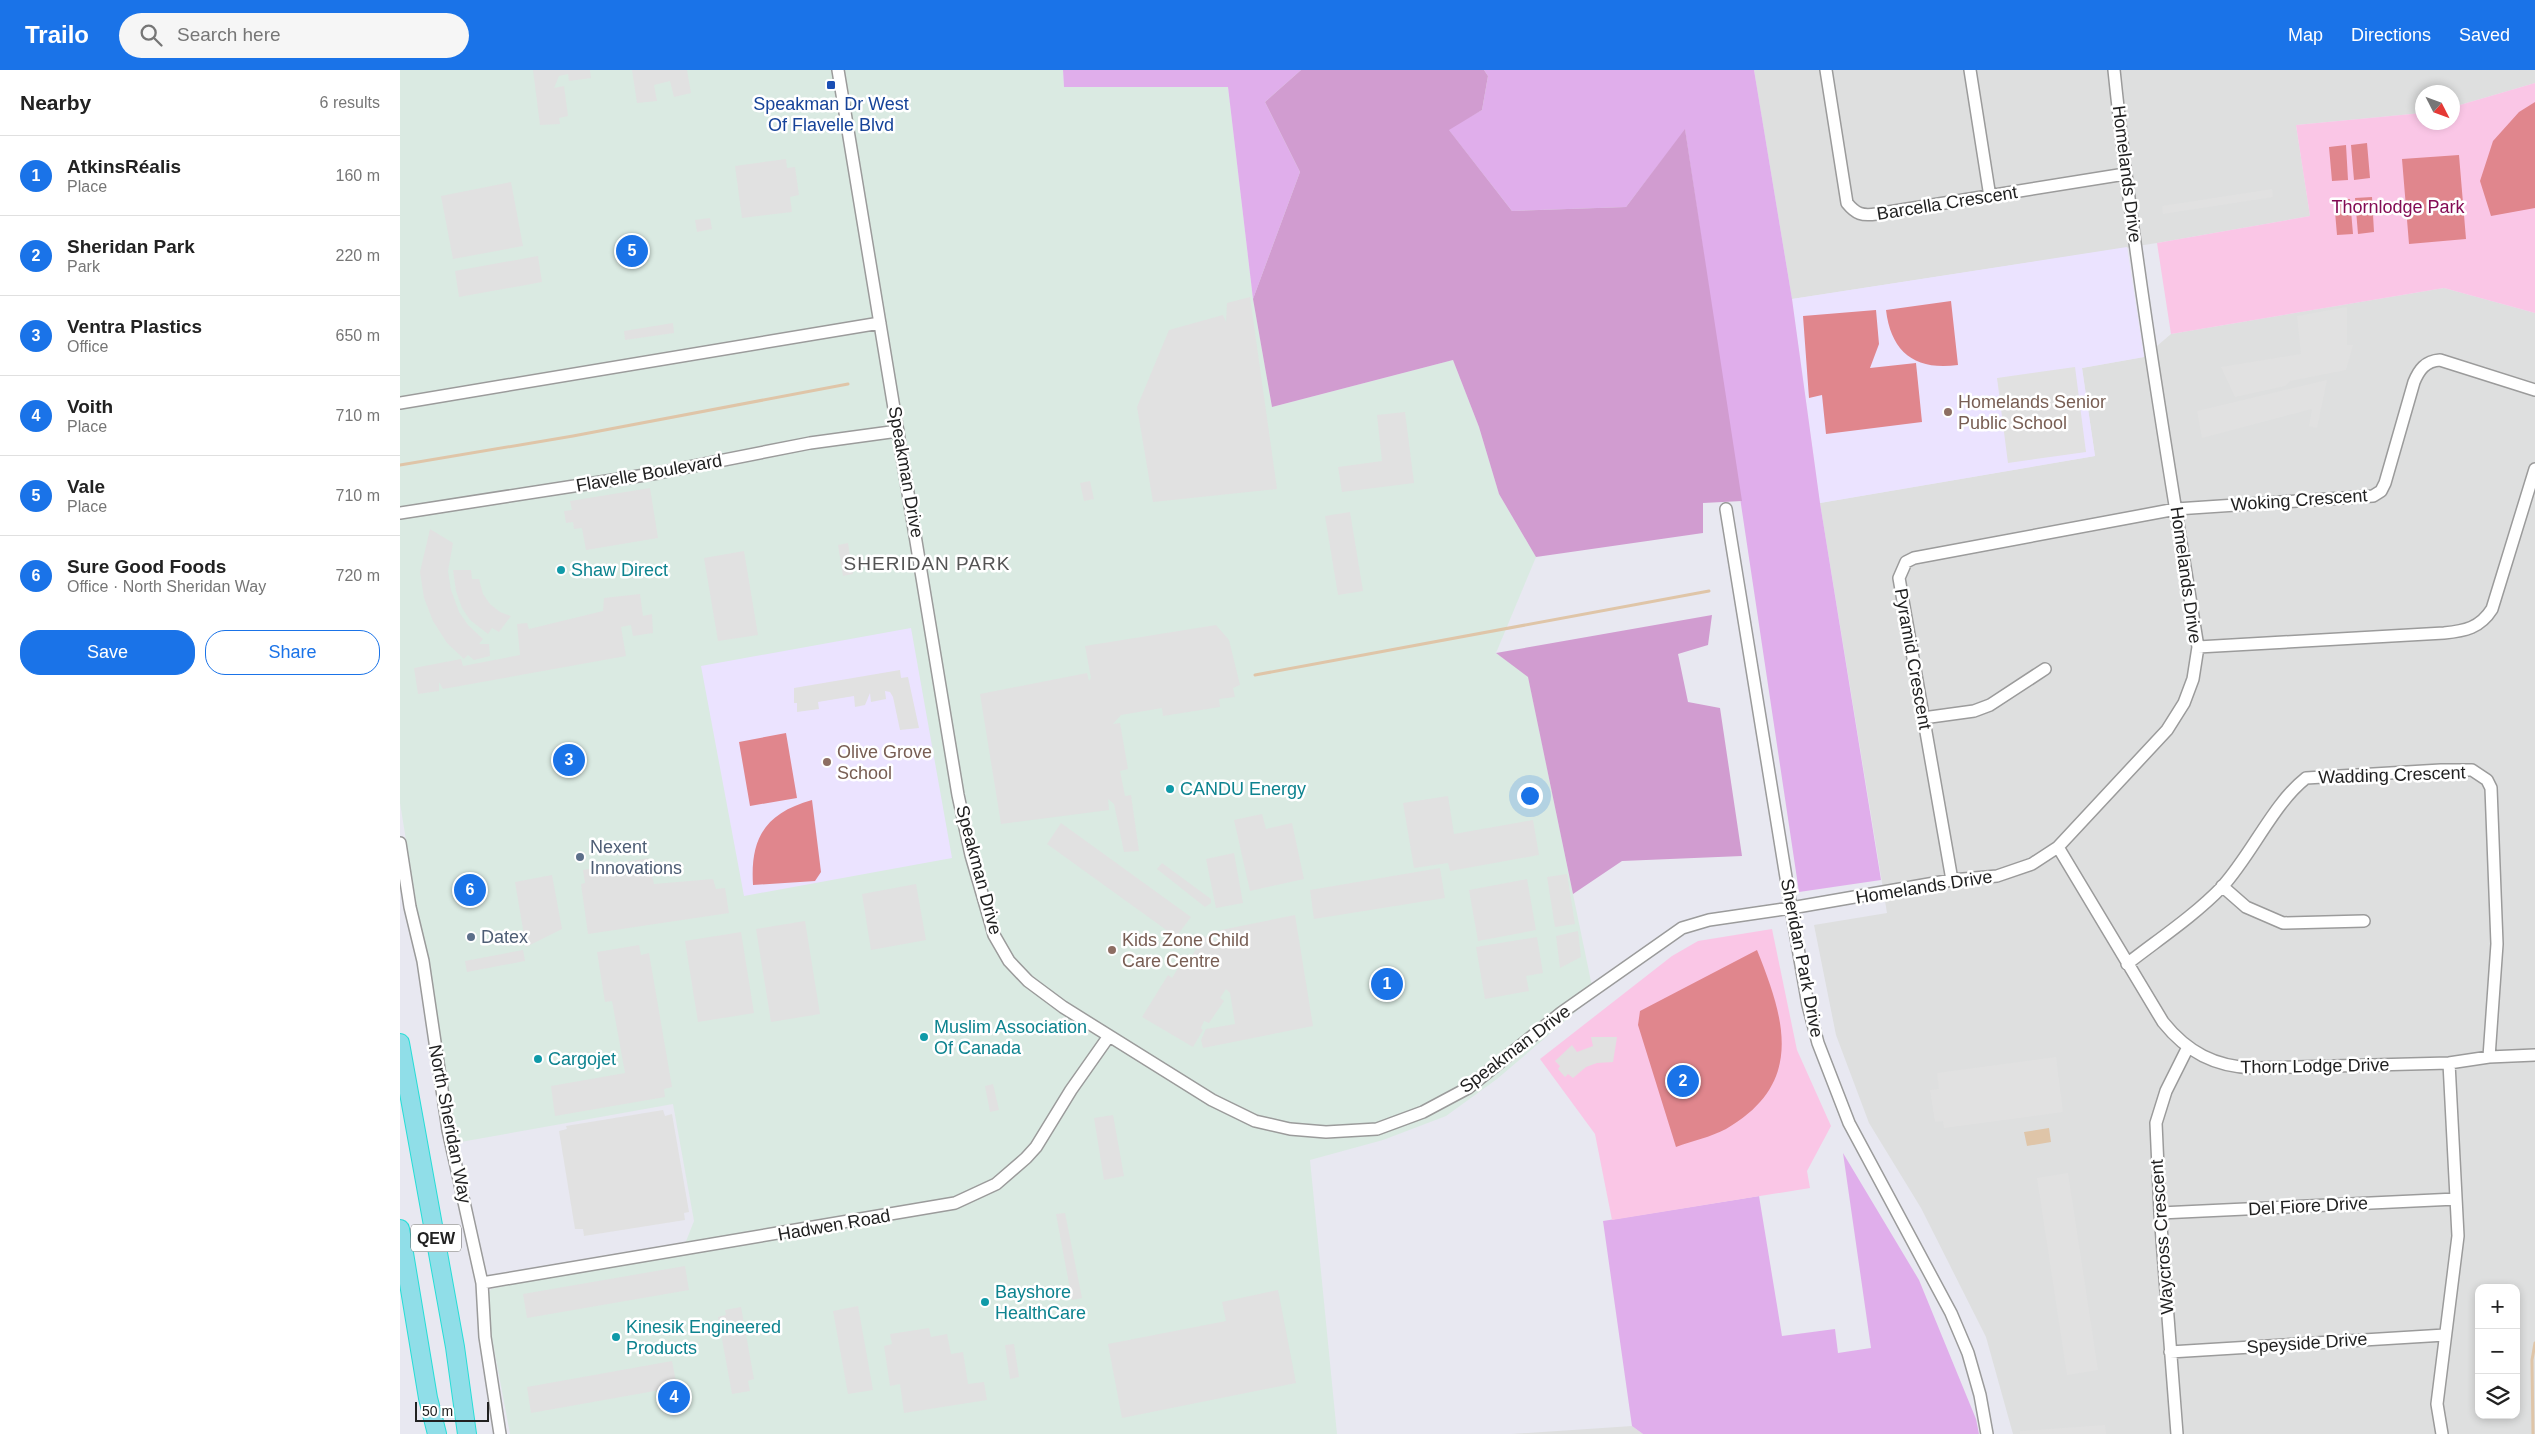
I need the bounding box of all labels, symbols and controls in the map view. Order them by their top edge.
search box [119,13,469,58]
text: Trailo [25,21,89,48]
icon: search [137,21,165,49]
text: Search here [177,24,281,45]
text: Map [2288,25,2323,45]
text: Directions [2351,25,2431,45]
text: Saved [2459,25,2510,45]
marker: Speakman Dr West Of Flavelle Blvd [825,79,837,91]
north arrow [2415,85,2460,130]
text: Nearby [20,91,91,114]
text: 6 results [320,94,380,111]
place label: Speakman Dr West Of Flavelle Blvd [753,94,909,135]
street label: Homelands Drive [2109,104,2145,244]
text: AtkinsRéalis [67,156,181,177]
text: 1 [32,167,40,184]
text: 160 m [336,167,380,184]
text: Place [67,178,107,195]
street label: Barcella Crescent [1875,182,2019,224]
park label: Thornlodge Park [2331,197,2466,217]
pin: 5 [616,232,648,270]
text: Sheridan Park [67,236,195,257]
text: 2 [32,247,40,264]
text: 220 m [336,247,380,264]
text: Park [67,258,100,275]
text: Ventra Plastics [67,316,202,337]
text: 3 [32,327,40,344]
text: 650 m [336,327,380,344]
text: Office [67,338,109,355]
place label: Homelands Senior Public School [1958,392,2106,433]
text: Voith [67,396,113,417]
street label: Speakman Drive [885,405,927,539]
marker: Homelands Senior Public School [1942,406,1954,418]
text: 4 [32,407,40,424]
text: 710 m [336,407,380,424]
text: Place [67,418,107,435]
street label: Flavelle Boulevard [574,450,724,496]
text: Vale [67,476,105,497]
street label: Woking Crescent [2230,485,2368,515]
text: 5 [32,487,40,504]
text: 710 m [336,487,380,504]
text: Place [67,498,107,515]
street label: Homelands Drive [2166,505,2206,645]
district label: SHERIDAN PARK [844,553,1010,574]
text: Sure Good Foods [67,556,226,577]
place label: Shaw Direct [571,560,668,580]
marker: Shaw Direct [555,564,567,576]
text: 6 [32,567,40,584]
text: 720 m [336,567,380,584]
text: Office · North Sheridan Way [67,578,266,595]
street label: Pyramid Crescent [1891,587,1935,731]
button: Save [20,630,195,675]
button: Share [205,630,380,675]
pin: 3 [553,741,585,779]
place label: Olive Grove School [837,742,932,783]
marker: Olive Grove School [821,756,833,768]
street label: Wadding Crescent [2318,762,2466,788]
place label: CANDU Energy [1180,779,1306,799]
marker: CANDU Energy [1164,783,1176,795]
your location [1517,783,1543,809]
street label: Speakman Drive [952,803,1006,937]
place label: Nexent Innovations [590,837,682,878]
marker: Nexent Innovations [574,851,586,863]
street label: Homelands Drive [1854,866,1994,908]
pin: 6 [454,871,486,909]
street label: Sheridan Park Drive [1777,877,1827,1039]
place label: Datex [481,927,528,947]
place label: Kids Zone Child Care Centre [1122,930,1249,971]
marker: Datex [465,931,477,943]
marker: Kids Zone Child Care Centre [1106,944,1118,956]
pin: 1 [1371,965,1403,1003]
street label: Speakman Drive [1456,1001,1574,1097]
place label: Muslim Association Of Canada [934,1017,1087,1058]
marker: Muslim Association Of Canada [918,1031,930,1043]
street label: North Sheridan Way [425,1043,475,1205]
place label: Cargojet [548,1049,616,1069]
marker: Cargojet [532,1053,544,1065]
street label: Thorn Lodge Drive [2240,1055,2390,1077]
pin: 2 [1667,1062,1699,1100]
street label: Waycross Crescent [2147,1159,2177,1315]
street label: Del Fiore Drive [2248,1193,2368,1219]
street label: Hadwen Road [776,1205,892,1245]
road number: QEW [411,1224,461,1252]
place label: Bayshore HealthCare [995,1282,1086,1323]
map controls [2475,1284,2520,1419]
button: + [2475,1284,2520,1329]
marker: Bayshore HealthCare [979,1296,991,1308]
place label: Kinesik Engineered Products [626,1317,781,1358]
street label: Speyside Drive [2246,1329,2368,1357]
button: − [2475,1329,2520,1374]
marker: Kinesik Engineered Products [610,1331,622,1343]
button: layers [2475,1374,2520,1419]
pin: 4 [658,1378,690,1416]
scale bar [415,1399,489,1422]
text: 50 m [422,1403,453,1419]

